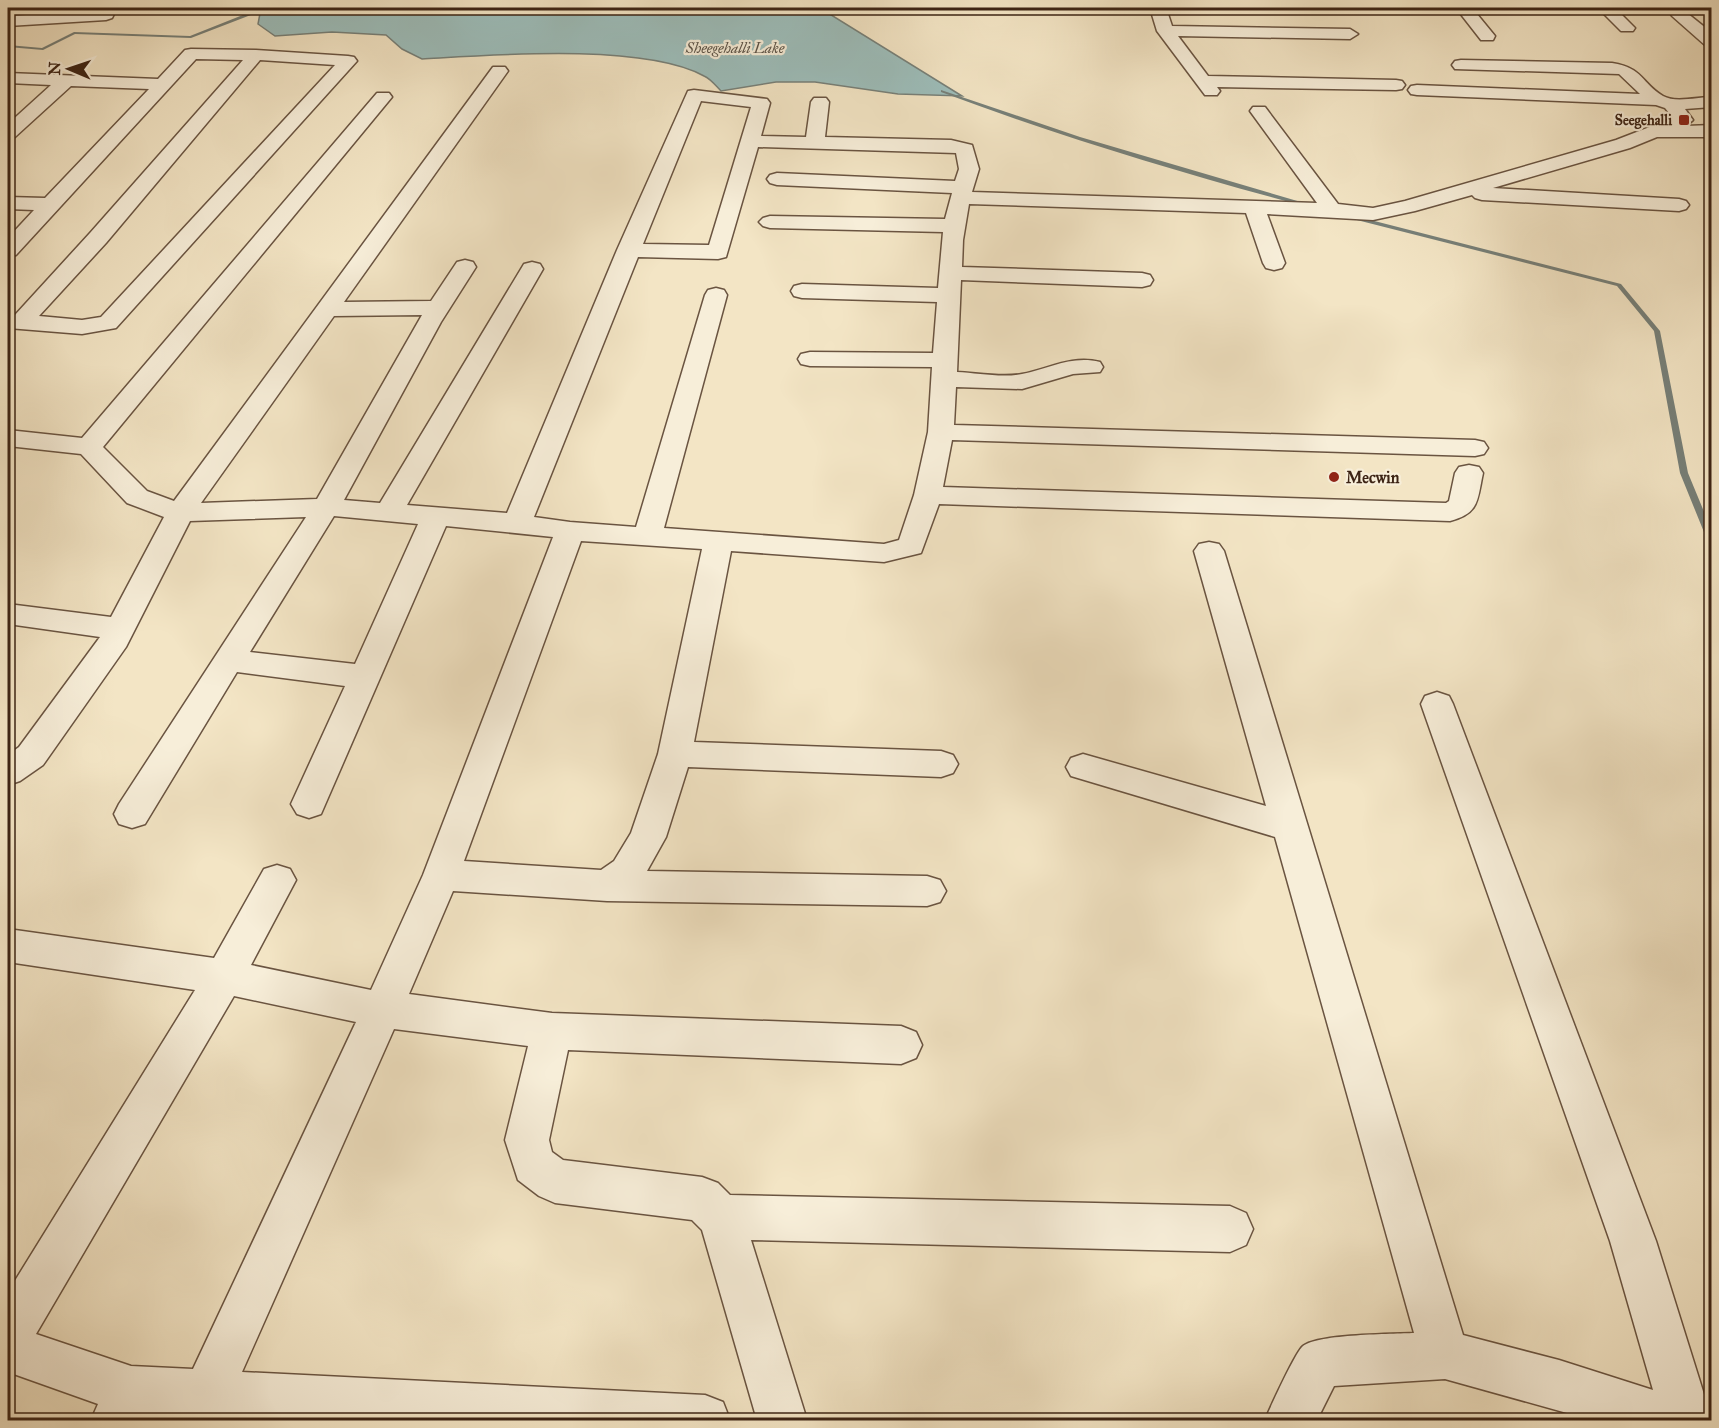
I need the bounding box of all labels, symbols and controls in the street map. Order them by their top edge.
north arrow [39,39,99,99]
water label: Sheegehalli Lake [685,39,785,57]
text: N [45,61,64,76]
place label: Seegehalli [1615,112,1672,130]
marker: Seegehalli [1677,113,1691,127]
place label: Mecwin [1346,468,1400,487]
marker: Mecwin [1327,470,1341,484]

